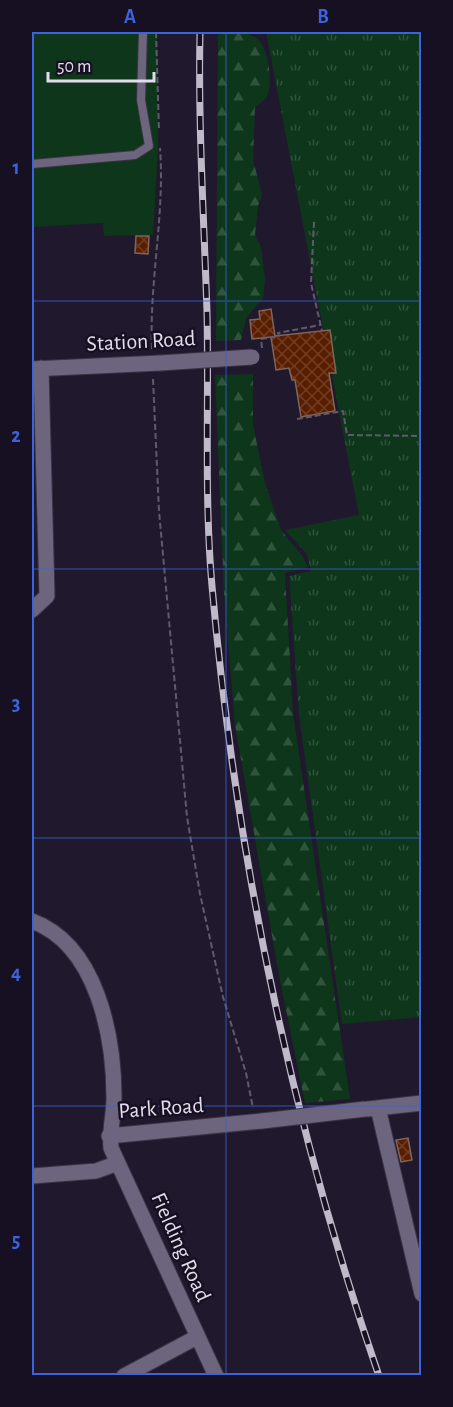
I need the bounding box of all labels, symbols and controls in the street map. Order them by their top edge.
text: A [124,7,136,27]
text: B [317,7,329,27]
scale bar [48,45,154,83]
text: 50 m [57,58,91,76]
text: 1 [12,158,20,178]
street label: Station Road [86,327,196,355]
text: 2 [11,426,21,446]
text: 3 [12,694,20,714]
text: 4 [11,963,21,983]
street label: Park Road [118,1094,204,1122]
street label: Fielding Road [147,1189,215,1305]
text: 5 [12,1231,20,1251]

